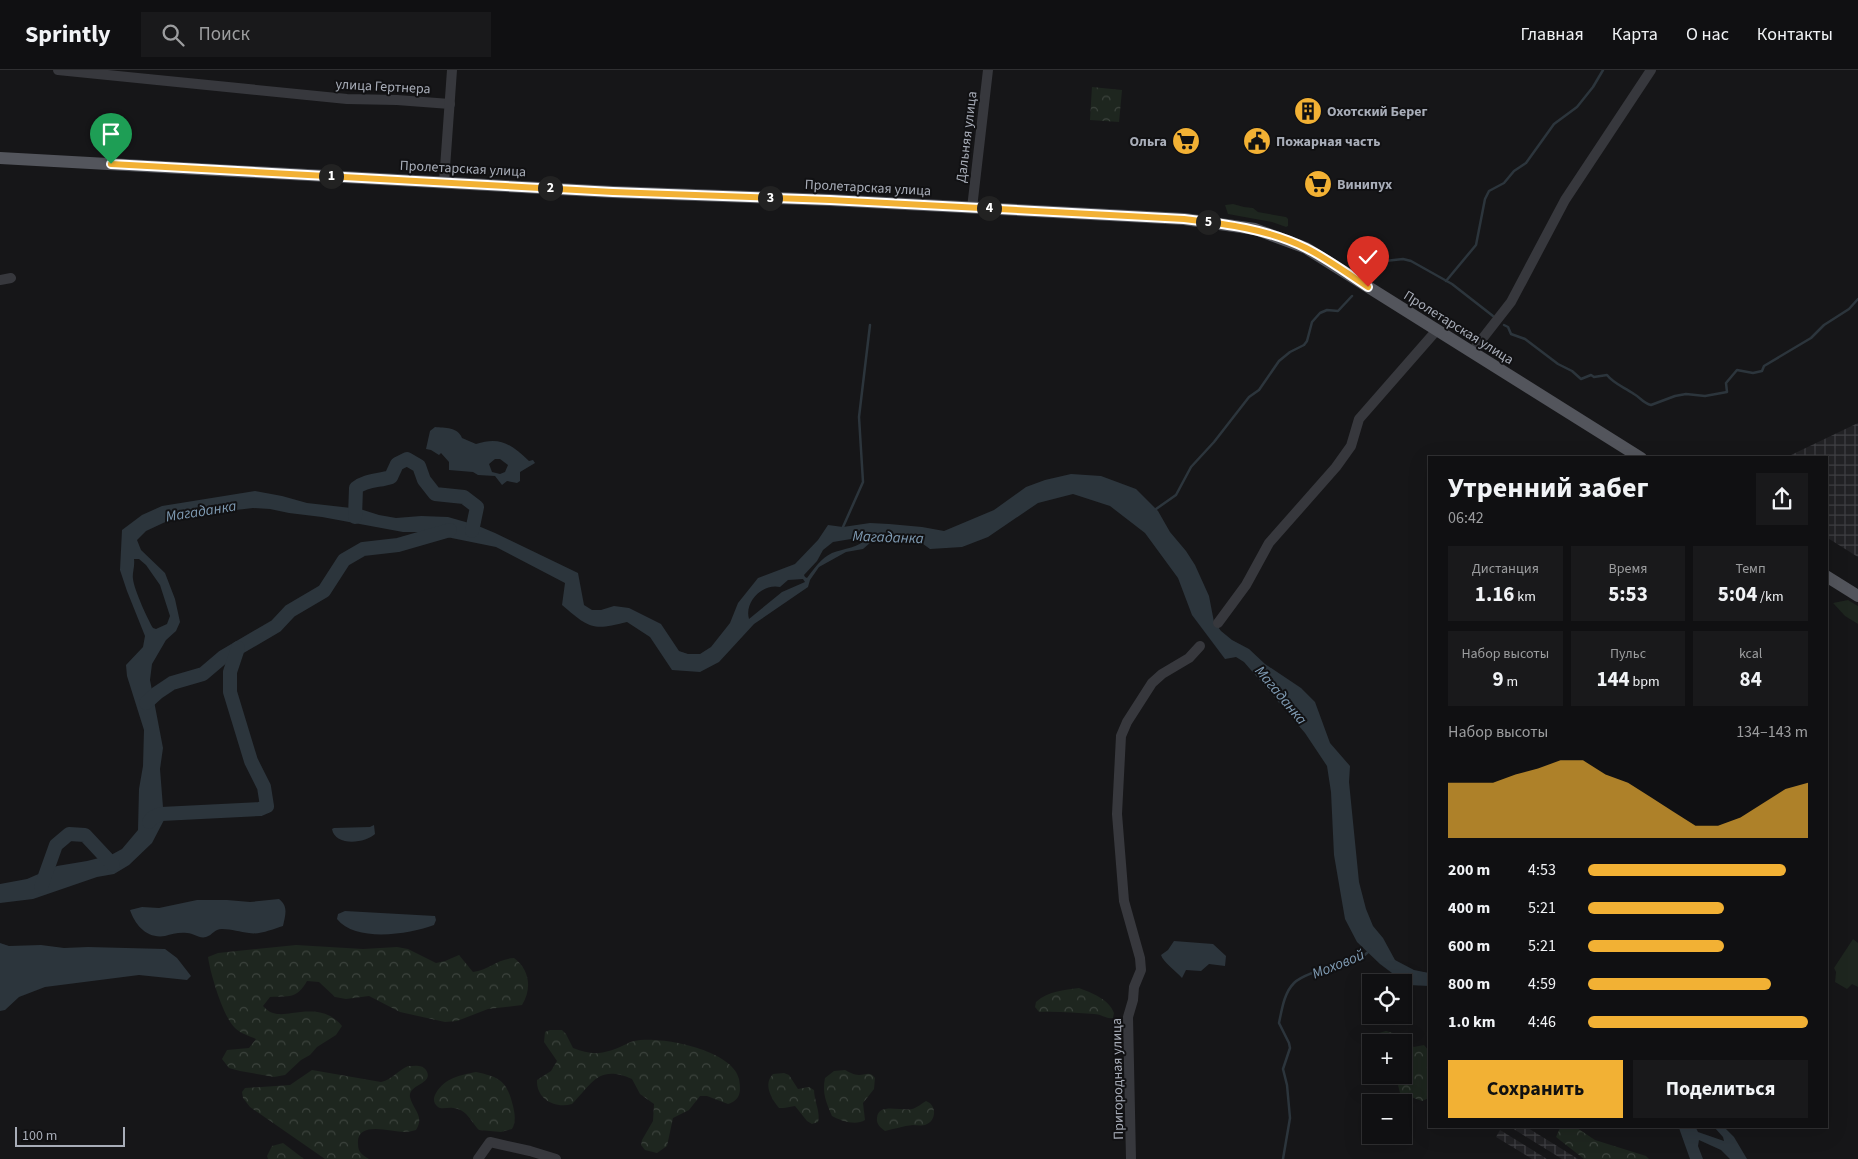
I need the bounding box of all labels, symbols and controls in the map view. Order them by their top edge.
search box [141,12,491,57]
text: Sprintly [25,17,111,52]
icon: search [159,21,187,49]
text: Поиск [199,21,250,48]
text: Главная [1521,22,1584,47]
text: Карта [1612,22,1658,47]
text: О нас [1686,22,1729,47]
text: Контакты [1757,22,1833,47]
street label: улица Гертнера [335,75,431,99]
street label: Дальняя улица [951,90,983,184]
building icon: Охотский Берег [1293,96,1323,126]
place label: Охотский Берег [1327,102,1428,122]
pin [90,113,132,164]
icon: arrive [97,120,125,148]
supermarket icon: Ольга [1171,126,1201,156]
public building icon: Пожарная часть [1242,126,1272,156]
place label: Ольга [1130,132,1167,152]
place label: Пожарная часть [1276,132,1381,152]
street label: Пролетарская улица [399,156,527,182]
pin: 1 [318,164,344,188]
text: 1 [328,166,335,186]
supermarket icon: Винипух [1303,169,1333,199]
street label: Пролетарская улица [804,175,932,201]
place label: Винипух [1337,175,1392,195]
pin: 2 [538,176,562,200]
text: 2 [547,178,554,198]
pin: 3 [758,186,782,210]
text: 3 [767,188,774,208]
pin: 4 [976,196,1002,220]
text: 4 [986,198,993,218]
pin: 5 [1196,210,1220,234]
text: 5 [1205,212,1212,232]
pin [1347,236,1389,287]
icon: check [1354,243,1382,271]
street label: Пролетарская улица [1400,286,1517,370]
text: Утренний забег [1448,468,1649,508]
button: share [1756,473,1808,525]
water label: Магаданка [164,496,238,527]
text: 06:42 [1448,507,1484,529]
water label: Магаданка [852,526,924,549]
text: Дистанция [1472,559,1539,579]
text: Время [1608,559,1648,579]
text: Темп [1736,559,1766,579]
text: 1.16 [1475,579,1514,609]
text: 5:53 [1608,579,1648,609]
text: 5:04 [1718,579,1757,609]
text: km [1514,587,1536,607]
text: /km [1757,587,1784,607]
text: Набор высоты [1461,644,1549,664]
text: Пульс [1610,644,1646,664]
text: kcal [1739,644,1762,664]
water label: Магаданка [1250,661,1312,729]
text: 9 [1493,664,1504,694]
text: 144 [1596,664,1630,694]
text: 84 [1740,664,1762,694]
text: m [1504,672,1518,692]
text: bpm [1630,672,1660,692]
text: Набор высоты [1448,721,1548,743]
text: 134–143 m [1736,721,1808,743]
text: 200 m [1448,859,1490,881]
text: 4:53 [1528,859,1556,881]
text: 400 m [1448,897,1490,919]
text: 5:21 [1528,897,1556,919]
text: 600 m [1448,935,1490,957]
text: 5:21 [1528,935,1556,957]
water label: Моховой [1309,944,1368,984]
text: 800 m [1448,973,1490,995]
text: 4:59 [1528,973,1556,995]
map controls [1362,974,1412,1144]
button: locate [1362,974,1412,1024]
text: 1.0 km [1448,1011,1495,1033]
text: 4:46 [1528,1011,1556,1033]
street label: Пригородная улица [1107,1018,1129,1140]
button: + [1362,1034,1412,1084]
button: Сохранить [1448,1060,1623,1118]
button: Поделиться [1633,1060,1808,1118]
button: − [1362,1094,1412,1144]
scale bar [15,1124,125,1147]
text: 100 m [22,1126,57,1146]

